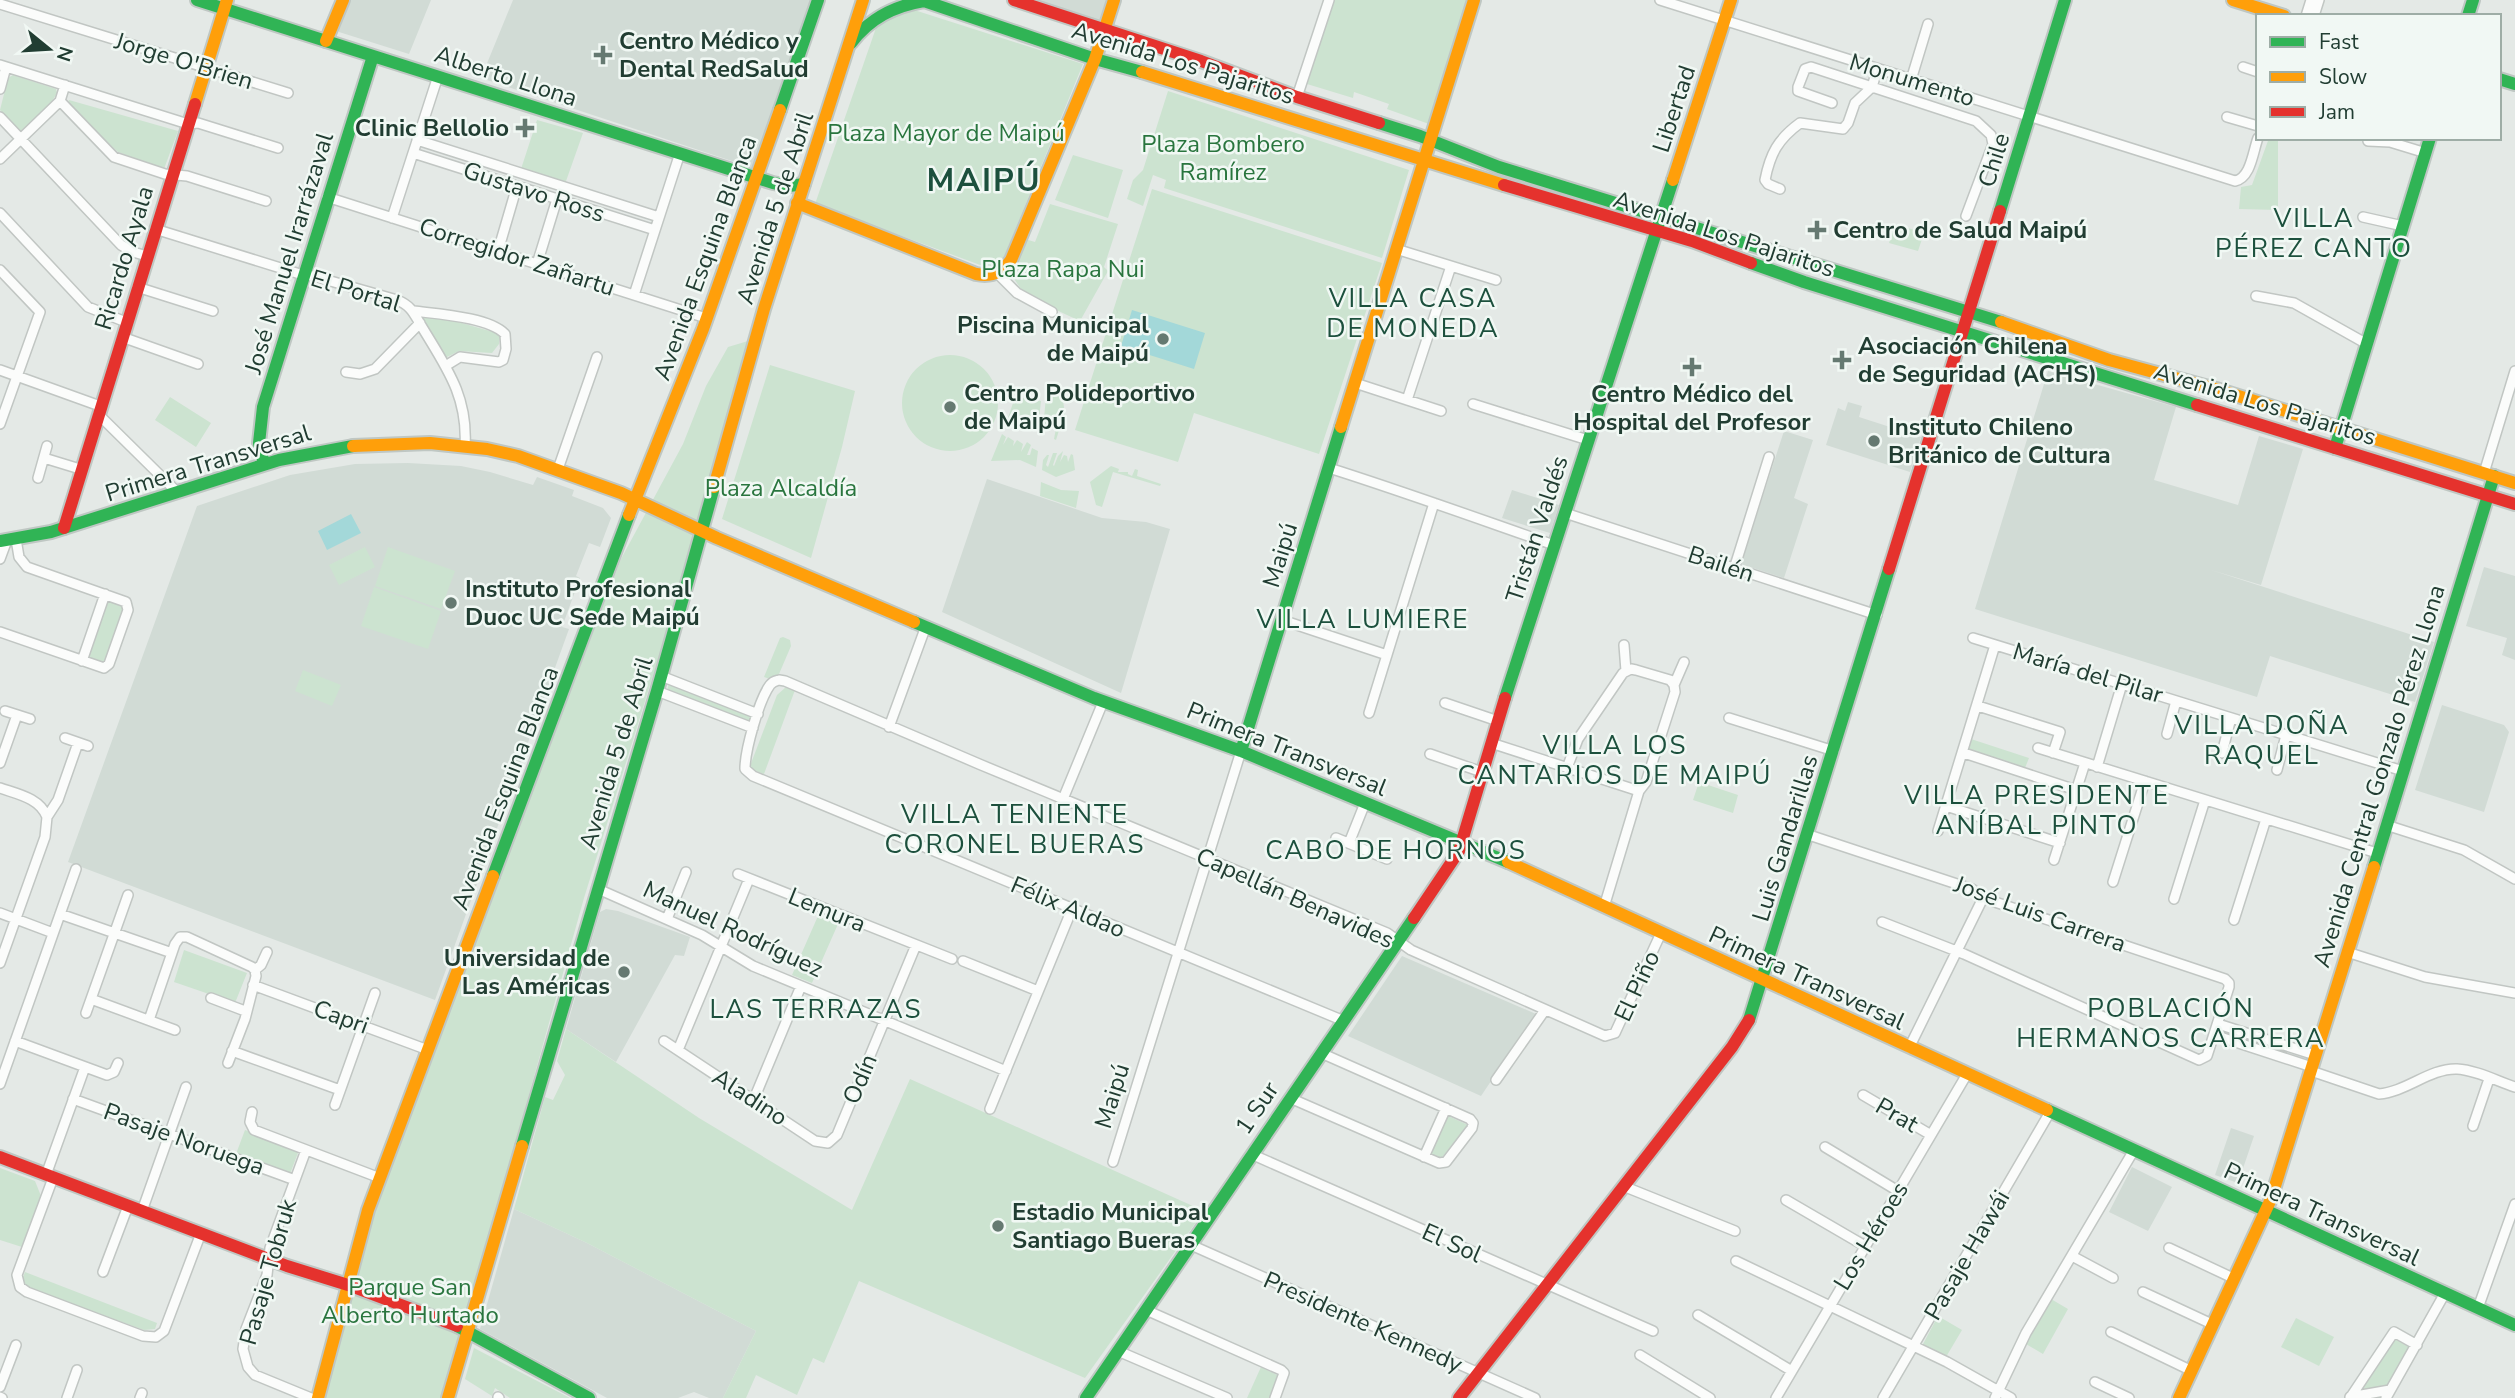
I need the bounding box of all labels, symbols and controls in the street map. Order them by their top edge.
north arrow [14,14,84,84]
street label: Avenida Los Pajaritos [1068,14,1298,112]
legend [2256,14,2501,140]
street label: Jorge O'Brien [110,24,257,97]
place label: Centro Médico y Dental RedSalud [619,25,809,85]
text: Fast [2319,28,2359,56]
street label: Alberto Llona [431,38,581,114]
text: N [50,43,79,65]
marker: Centro Médico y Dental RedSalud [593,45,613,65]
street label: Monumento [1845,46,1979,114]
street label: Libertad [1645,61,1703,157]
text: Slow [2319,63,2368,91]
text: Jam [2318,98,2355,126]
street label: Avenida 5 de Abril [729,108,821,308]
place label: Clinic Bellolio [355,112,509,144]
park label: Plaza Mayor de Maipú [827,117,1065,149]
marker: Clinic Bellolio [515,118,535,138]
street label: José Manuel Irarrázaval [237,128,341,378]
park label: Plaza Bombero Ramírez [1141,128,1305,188]
street label: Chile [1971,129,2017,191]
street label: Avenida Esquina Blanca [646,131,764,385]
street label: Gustavo Ross [459,154,609,230]
district label: MAIPÚ [926,159,1042,202]
street label: Ricardo Ayala [87,182,161,334]
street label: Avenida Los Pajaritos [1609,183,1839,285]
district label: VILLA PÉREZ CANTO [2215,201,2413,266]
street label: Corregidor Zañartu [415,210,619,304]
place label: Centro de Salud Maipú [1833,214,2087,246]
marker: Centro de Salud Maipú [1807,220,1827,240]
park label: Plaza Rapa Nui [981,253,1145,285]
street label: El Portal [307,262,405,320]
district label: VILLA CASA DE MONEDA [1326,281,1500,346]
place label: Piscina Municipal de Maipú [957,309,1149,369]
place label: Asociación Chilena de Seguridad (ACHS) [1858,330,2097,390]
marker: Piscina Municipal de Maipú [1155,331,1171,347]
marker: Asociación Chilena de Seguridad (ACHS) [1832,350,1852,370]
street label: Avenida Los Pajaritos [2150,355,2380,453]
marker: Centro Médico del Hospital del Profesor [1682,357,1702,377]
place label: Centro Polideportivo de Maipú [964,377,1195,437]
place label: Centro Médico del Hospital del Profesor [1573,378,1811,438]
marker: Centro Polideportivo de Maipú [942,399,958,415]
place label: Instituto Chileno Británico de Cultura [1888,411,2111,471]
street label: Primera Transversal [101,417,315,509]
marker: Instituto Chileno Británico de Cultura [1866,433,1882,449]
street label: Tristán Valdés [1498,452,1576,606]
park label: Plaza Alcaldía [705,472,857,504]
street label: Maipú [1255,519,1305,591]
street label: Bailén [1684,538,1758,590]
place label: Instituto Profesional Duoc UC Sede Maipú [465,573,700,633]
street label: Avenida Central Gonzalo Pérez Llona [2305,581,2453,971]
marker: Instituto Profesional Duoc UC Sede Maipú [443,595,459,611]
district label: VILLA LUMIERE [1256,602,1469,637]
street label: María del Pilar [2009,635,2167,711]
street label: Avenida 5 de Abril [571,653,661,853]
street label: Avenida Esquina Blanca [444,662,566,914]
street label: Primera Transversal [1182,694,1392,804]
district label: VILLA DOÑA RAQUEL [2173,708,2350,773]
district label: VILLA LOS CANTARIOS DE MAIPÚ [1458,728,1772,793]
street label: Luis Gandarillas [1744,751,1826,925]
district label: VILLA PRESIDENTE ANÍBAL PINTO [1903,778,2170,843]
district label: VILLA TENIENTE CORONEL BUERAS [885,797,1145,862]
district label: CABO DE HORNOS [1265,833,1527,868]
street label: Capellán Benavides [1191,840,1399,956]
street label: José Luis Carrera [1949,868,2130,960]
street label: Félix Aldao [1006,869,1130,945]
street label: Manuel Rodríguez [638,873,828,985]
street label: Lemura [784,880,870,940]
street label: Primera Transversal [1704,918,1910,1038]
place label: Universidad de Las Américas [444,942,610,1002]
street label: El Piño [1607,945,1667,1027]
marker: Universidad de Las Américas [616,964,632,980]
district label: POBLACIÓN HERMANOS CARRERA [2016,991,2326,1056]
street label: Capri [309,992,373,1042]
district label: LAS TERRAZAS [710,992,922,1027]
street label: Odín [835,1049,885,1109]
street label: Maipú [1087,1060,1137,1132]
street label: Aladino [706,1061,794,1133]
street label: 1 Sur [1228,1075,1287,1141]
street label: Prat [1870,1090,1925,1140]
street label: Pasaje Noruega [99,1095,269,1183]
street label: Primera Transversal [2219,1154,2425,1274]
street label: Los Héroes [1826,1176,1916,1296]
street label: Pasaje Hawái [1917,1184,2017,1326]
street label: Pasaje Tobruk [232,1194,304,1349]
place label: Estadio Municipal Santiago Bueras [1012,1196,1209,1256]
street label: El Sol [1417,1216,1487,1270]
marker: Estadio Municipal Santiago Bueras [990,1218,1006,1234]
street label: Presidente Kennedy [1258,1264,1468,1381]
park label: Parque San Alberto Hurtado [321,1271,499,1331]

